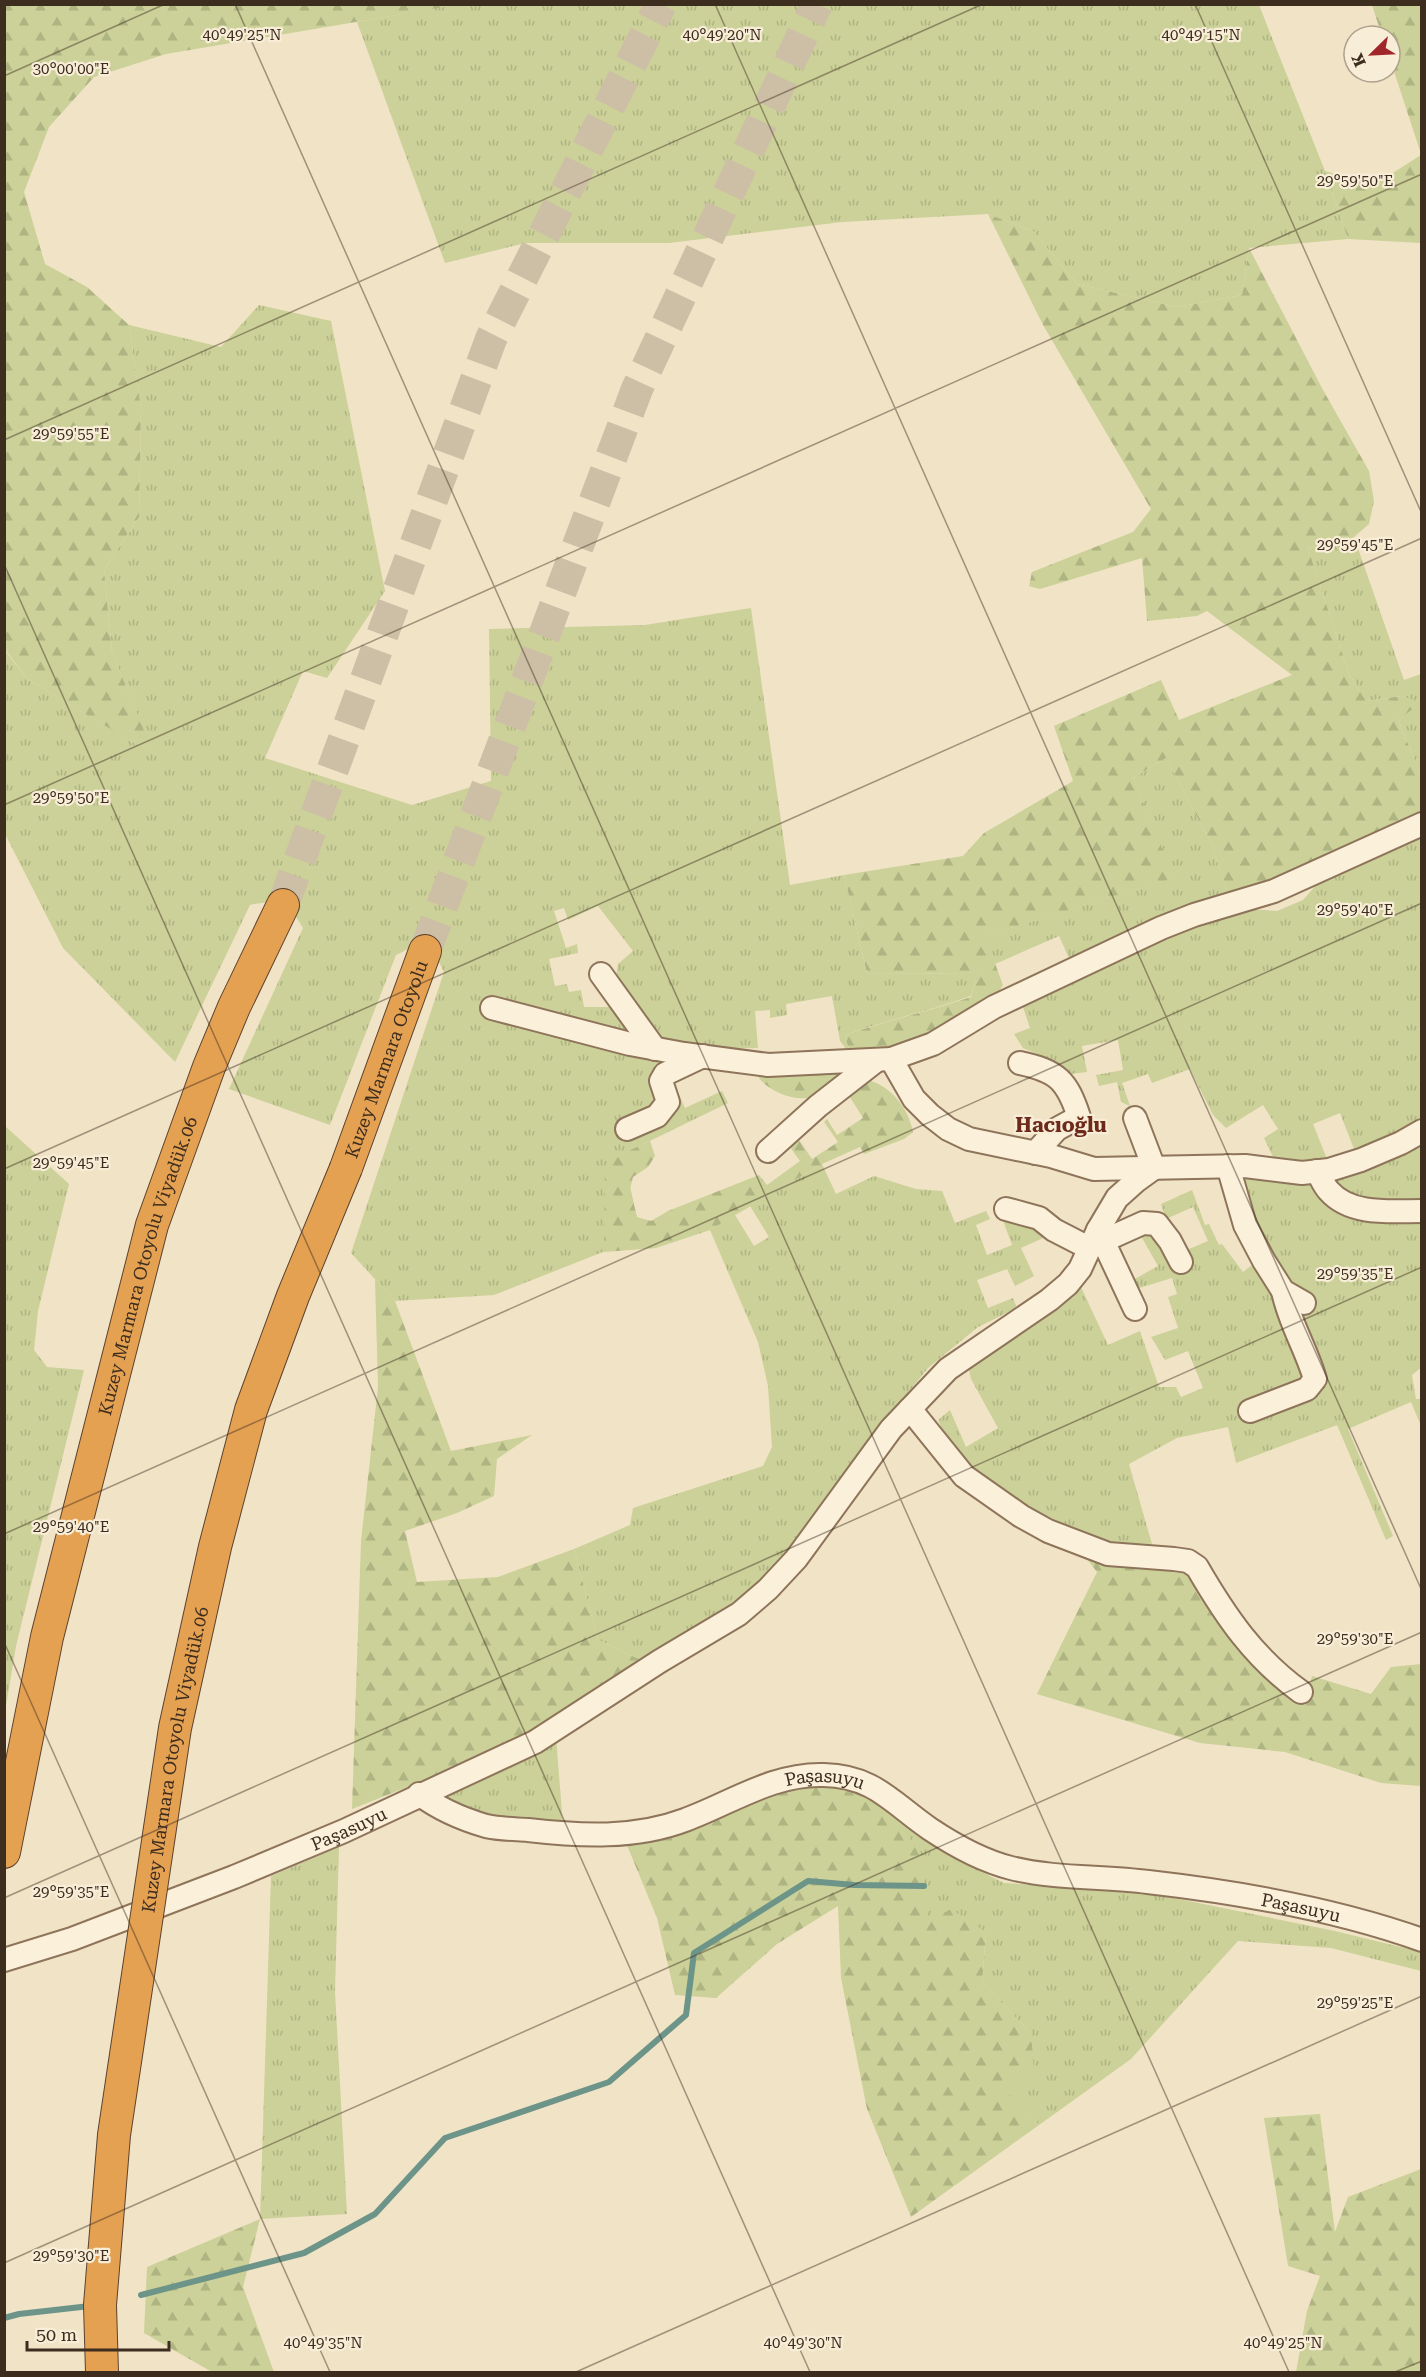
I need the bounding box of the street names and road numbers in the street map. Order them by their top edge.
street label: Kuzey Marmara Otoyolu [340,957,431,1161]
street label: Kuzey Marmara Otoyolu Viyadük.06 [93,1113,201,1417]
street label: Kuzey Marmara Otoyolu Viyadük.06 [137,1604,212,1914]
street label: Paşasuyu [783,1764,868,1793]
street label: Paşasuyu [307,1802,390,1854]
street label: Paşasuyu [1260,1888,1343,1926]

